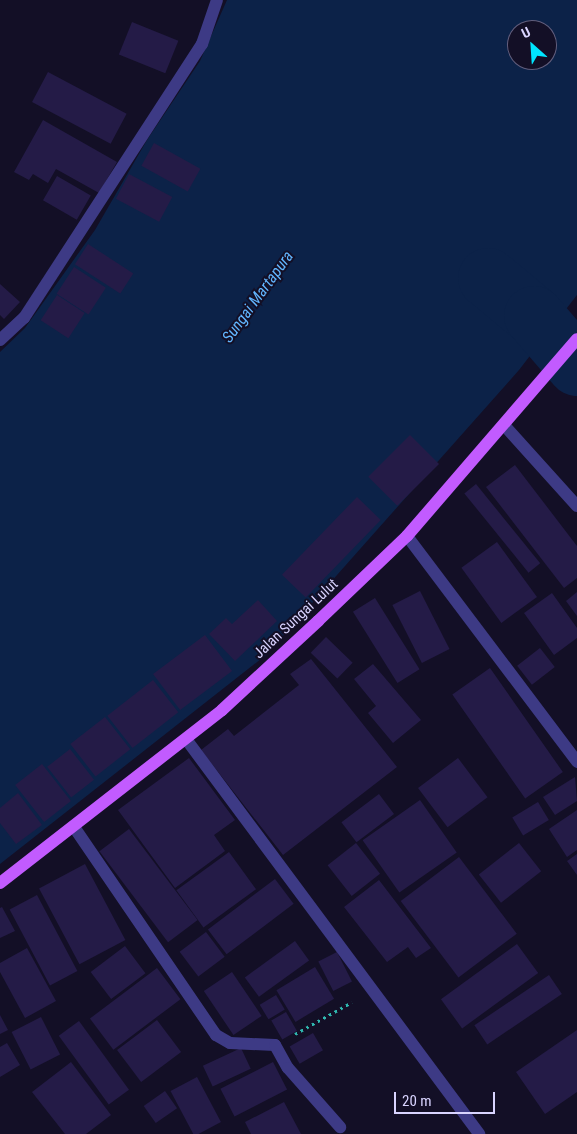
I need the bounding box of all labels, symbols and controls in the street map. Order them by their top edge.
north arrow [507,20,557,70]
text: U [519,23,533,41]
water label: Sungai Martapura [218,247,298,347]
street label: Jalan Sungai Lulut [250,575,342,663]
scale bar [397,1082,498,1114]
text: 20 m [402,1092,432,1110]

